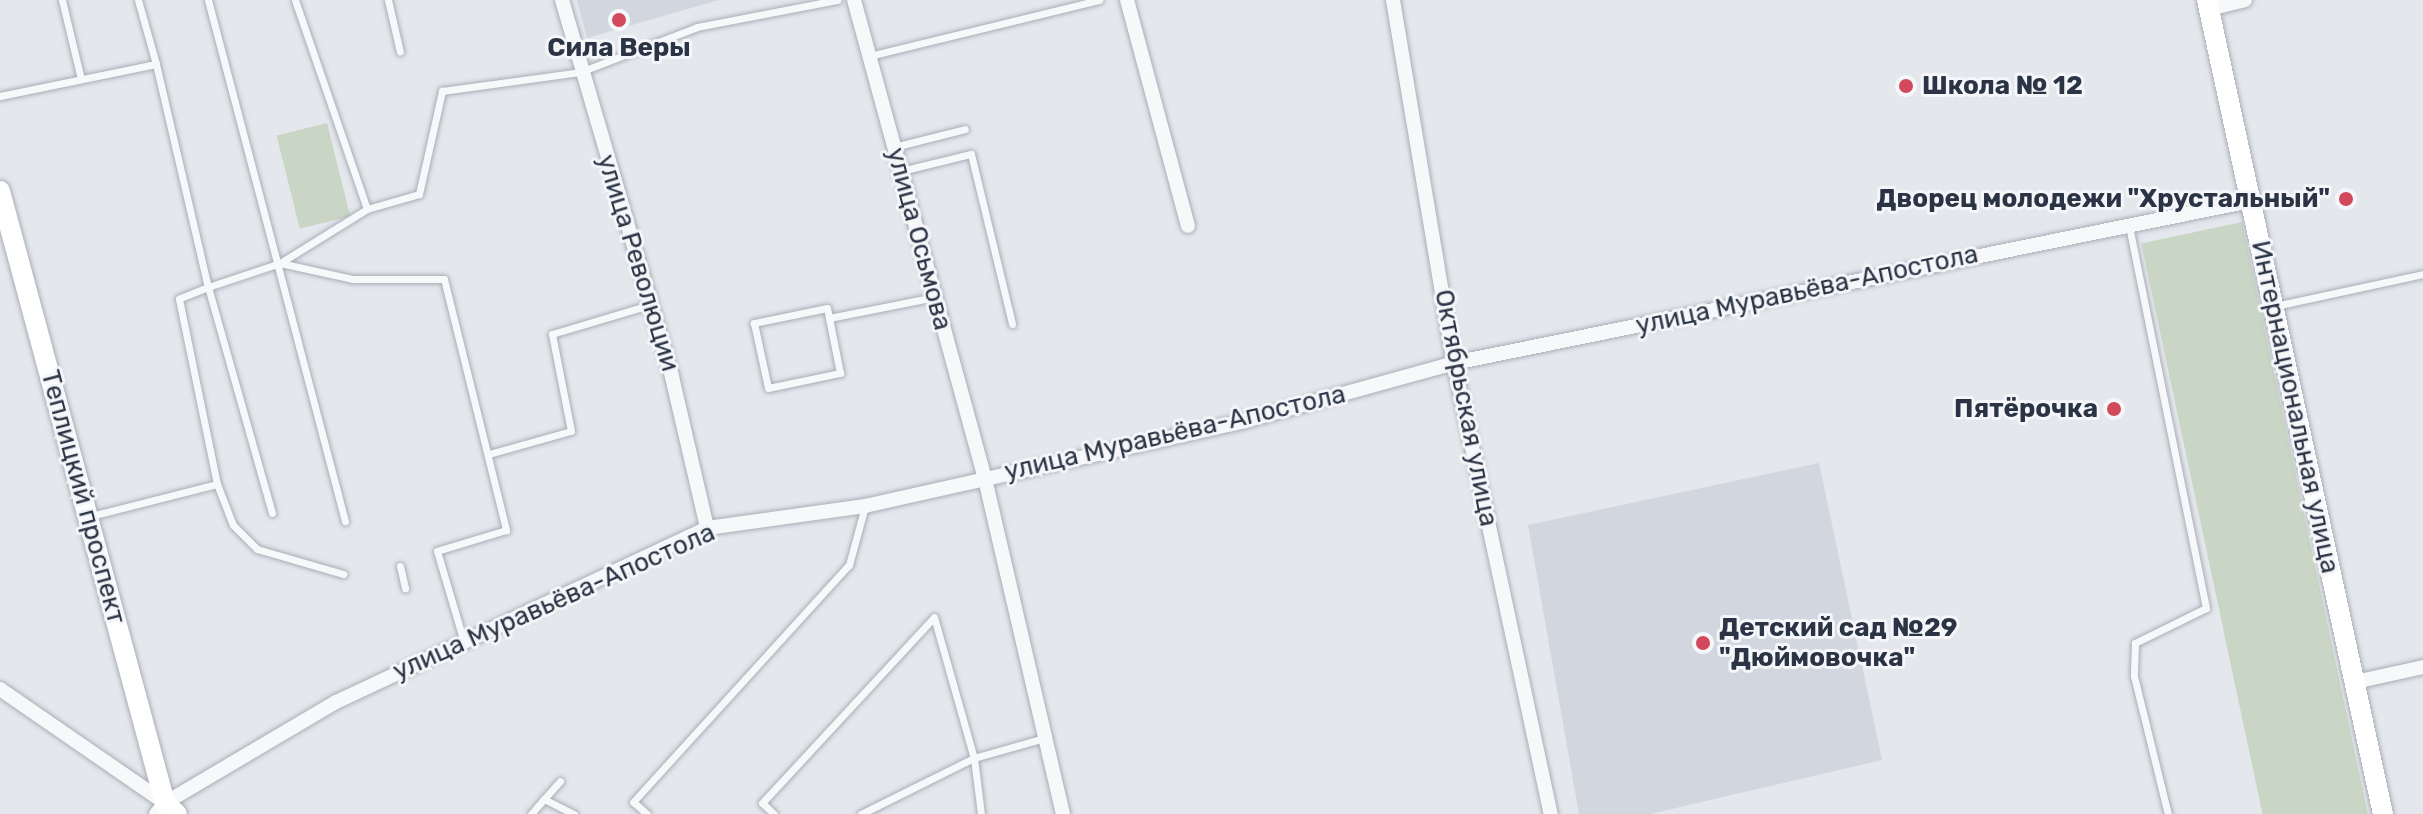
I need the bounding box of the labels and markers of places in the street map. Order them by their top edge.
marker: Сила Веры [610,11,628,29]
place label: Сила Веры [547,32,691,64]
place label: Школа № 12 [1922,70,2083,102]
marker: Школа № 12 [1897,77,1915,95]
place label: Дворец молодежи "Хрустальный" [1876,183,2330,215]
marker: Дворец молодежи "Хрустальный" [2337,190,2355,208]
place label: Пятёрочка [1954,393,2098,425]
marker: Пятёрочка [2105,400,2123,418]
place label: Детский сад №29 "Дюймовочка" [1719,612,1957,674]
marker: Детский сад №29 "Дюймовочка" [1694,634,1712,652]

